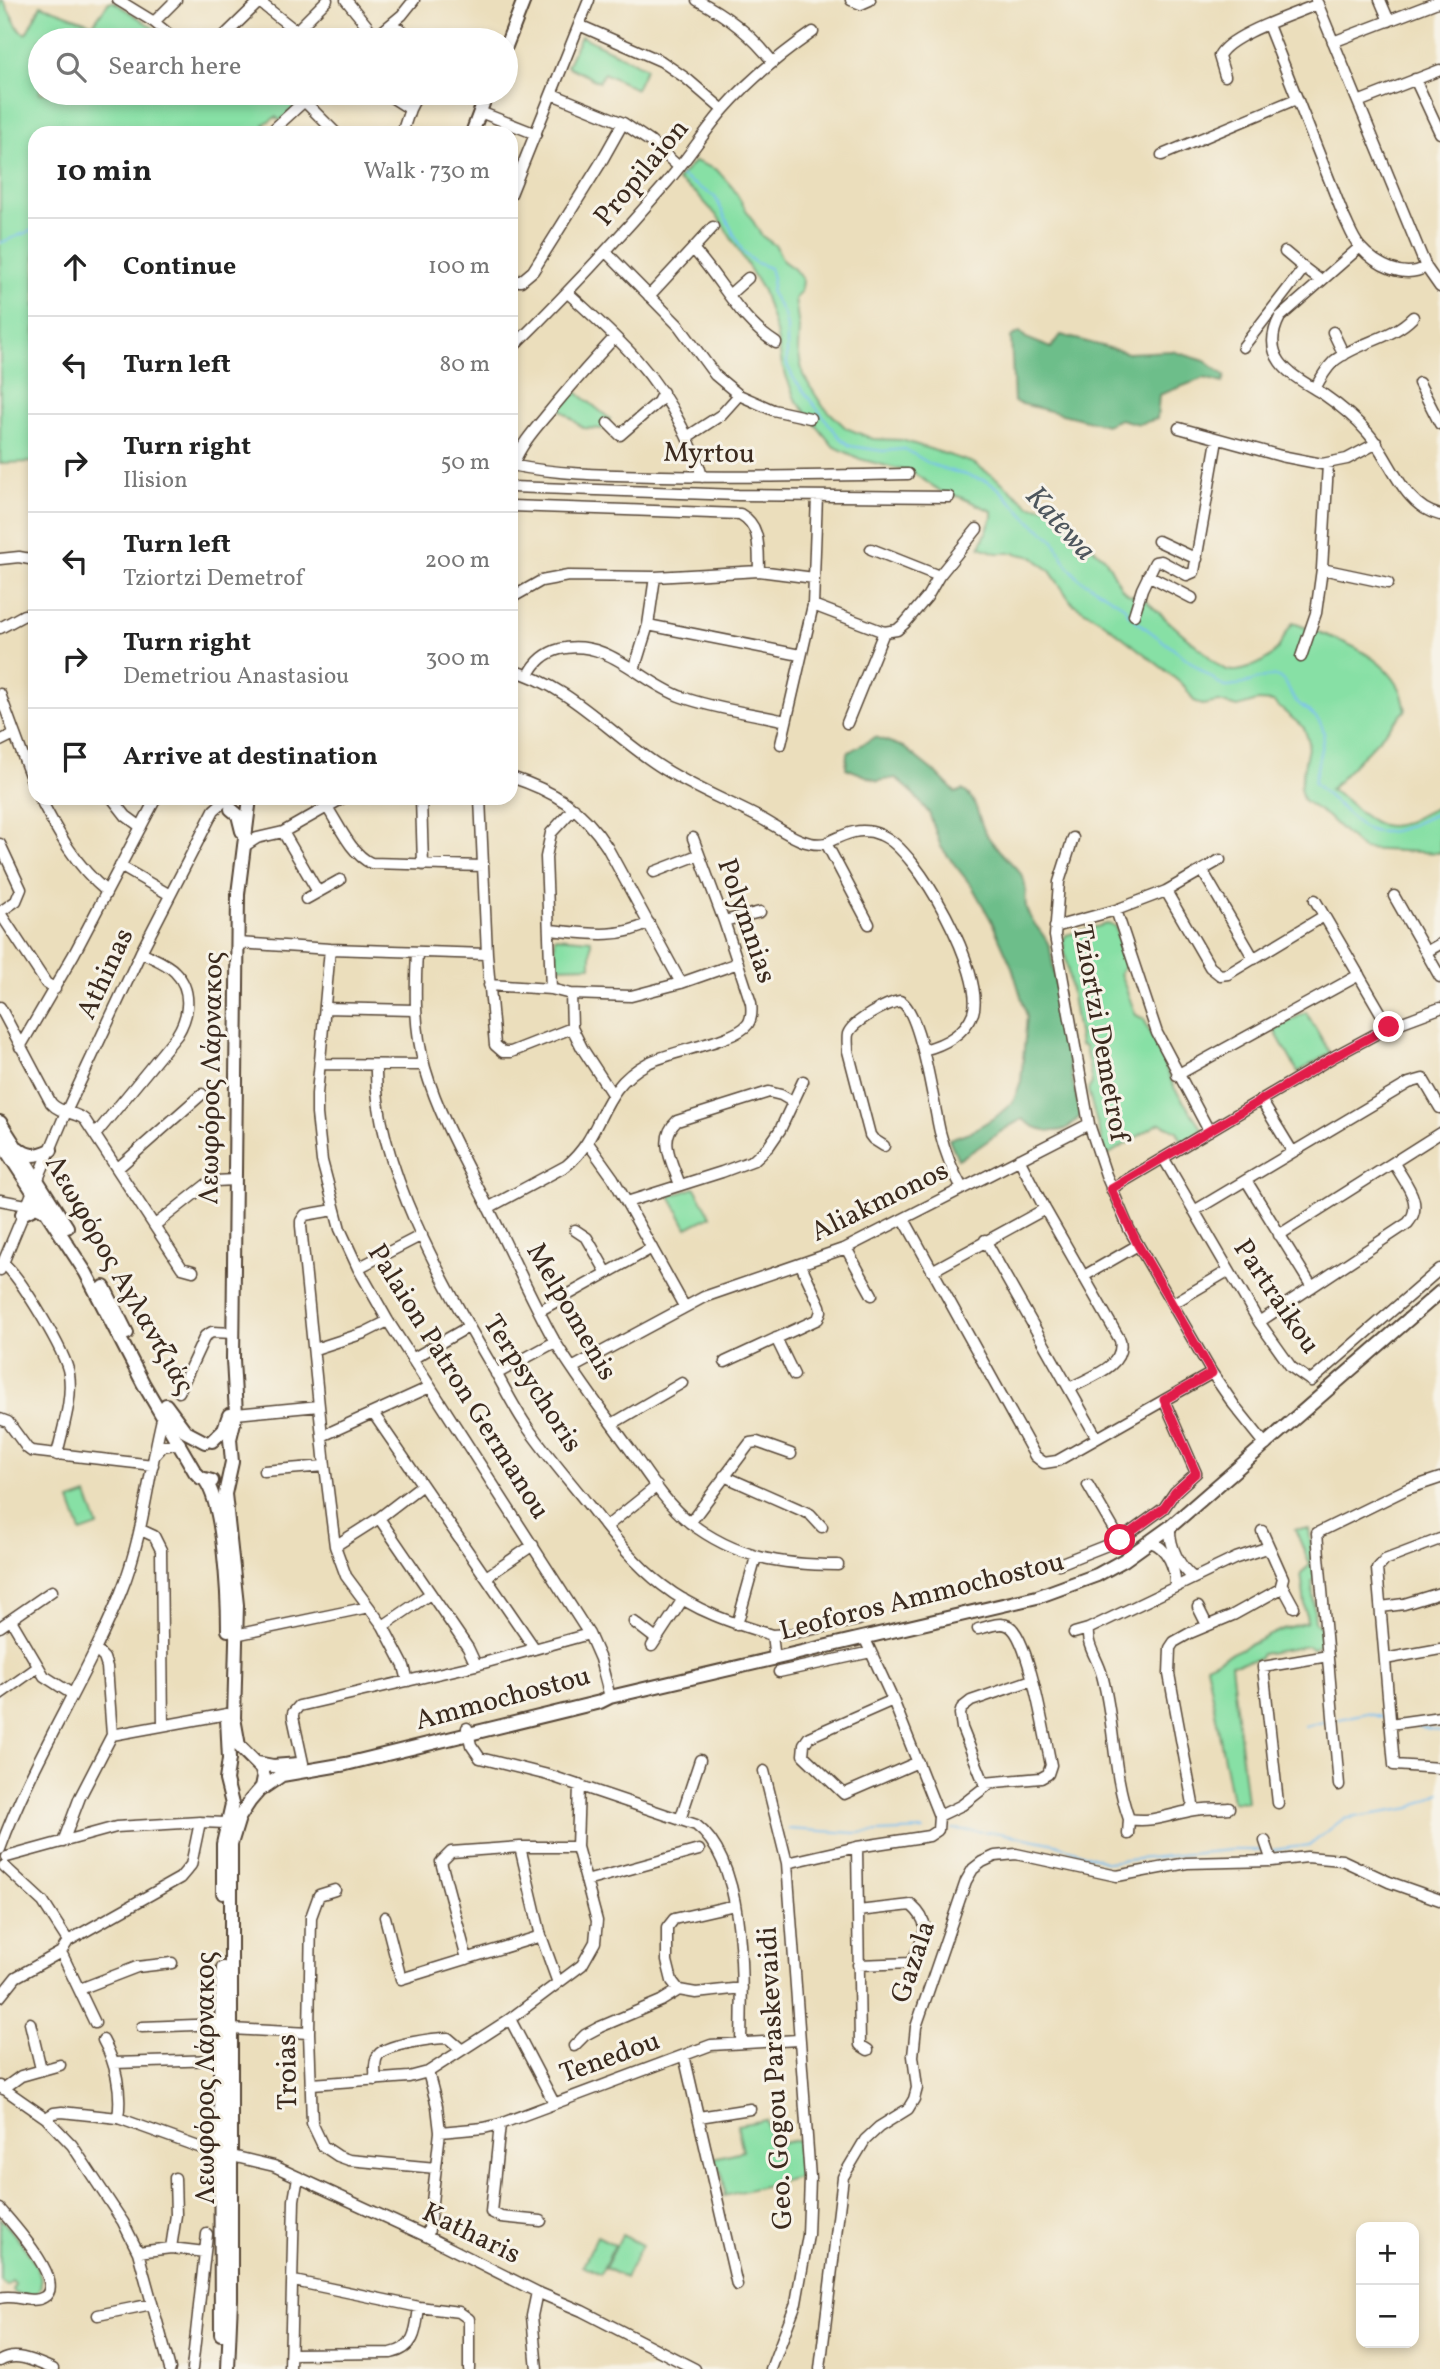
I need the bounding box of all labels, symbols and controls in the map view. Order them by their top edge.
search box [28,28,518,105]
icon: search [52,48,90,86]
text: Search here [108,49,241,85]
street label: Propilaion [585,111,699,235]
text: 10 min [56,151,152,193]
text: Walk · 730 m [363,156,490,188]
icon: ahead [56,248,94,286]
text: Continue [123,249,236,285]
text: 100 m [428,251,490,283]
icon: left [56,346,94,384]
text: Turn left [123,347,231,383]
text: 80 m [440,349,490,381]
text: Turn right [123,429,251,465]
street label: Myrtou [663,434,755,474]
icon: right [56,444,94,482]
text: 50 m [441,447,490,479]
text: Ilision [123,465,188,497]
water label: Katewa [1015,477,1105,571]
text: Turn left [123,527,231,563]
icon: left [56,542,94,580]
text: 200 m [425,545,490,577]
text: Tziortzi Demetrof [123,563,303,595]
text: Turn right [123,625,251,661]
icon: right [56,640,94,678]
text: 300 m [426,643,490,675]
text: Demetriou Anastasiou [123,661,349,693]
icon: arrive [56,738,94,776]
text: Arrive at destination [123,739,378,775]
street label: Polymnias [706,853,786,989]
street label: Athinas [68,922,144,1026]
street label: Tziortzi Demetrof [1062,922,1139,1147]
street label: Λεωφόρος Λάρνακος [190,951,234,1205]
route end [1373,1011,1404,1042]
street label: Λεωφόρος Αγλαντζιάς [35,1148,203,1402]
street label: Aliakmonos [804,1152,956,1252]
street label: Partraikou [1223,1232,1329,1362]
street label: Melpomenis [516,1236,626,1388]
street label: Palaion Patron Germanou [357,1237,559,1527]
street label: Terpsychoris [473,1307,591,1461]
route start [1104,1524,1135,1555]
street label: Leoforos Ammochostou [775,1543,1069,1651]
street label: Ammochostou [411,1657,595,1741]
street label: Gazala [882,1916,946,2008]
street label: Geo. Gogou Paraskevaidi [749,1925,803,2231]
street label: Λεωφόρος Λάρνακος [187,1951,226,2205]
street label: Tenedou [554,2022,666,2094]
street label: Troias [268,2034,308,2110]
street label: Katharis [415,2193,527,2275]
map controls [1356,2222,1419,2348]
button: + [1356,2222,1419,2285]
button: − [1356,2285,1419,2348]

